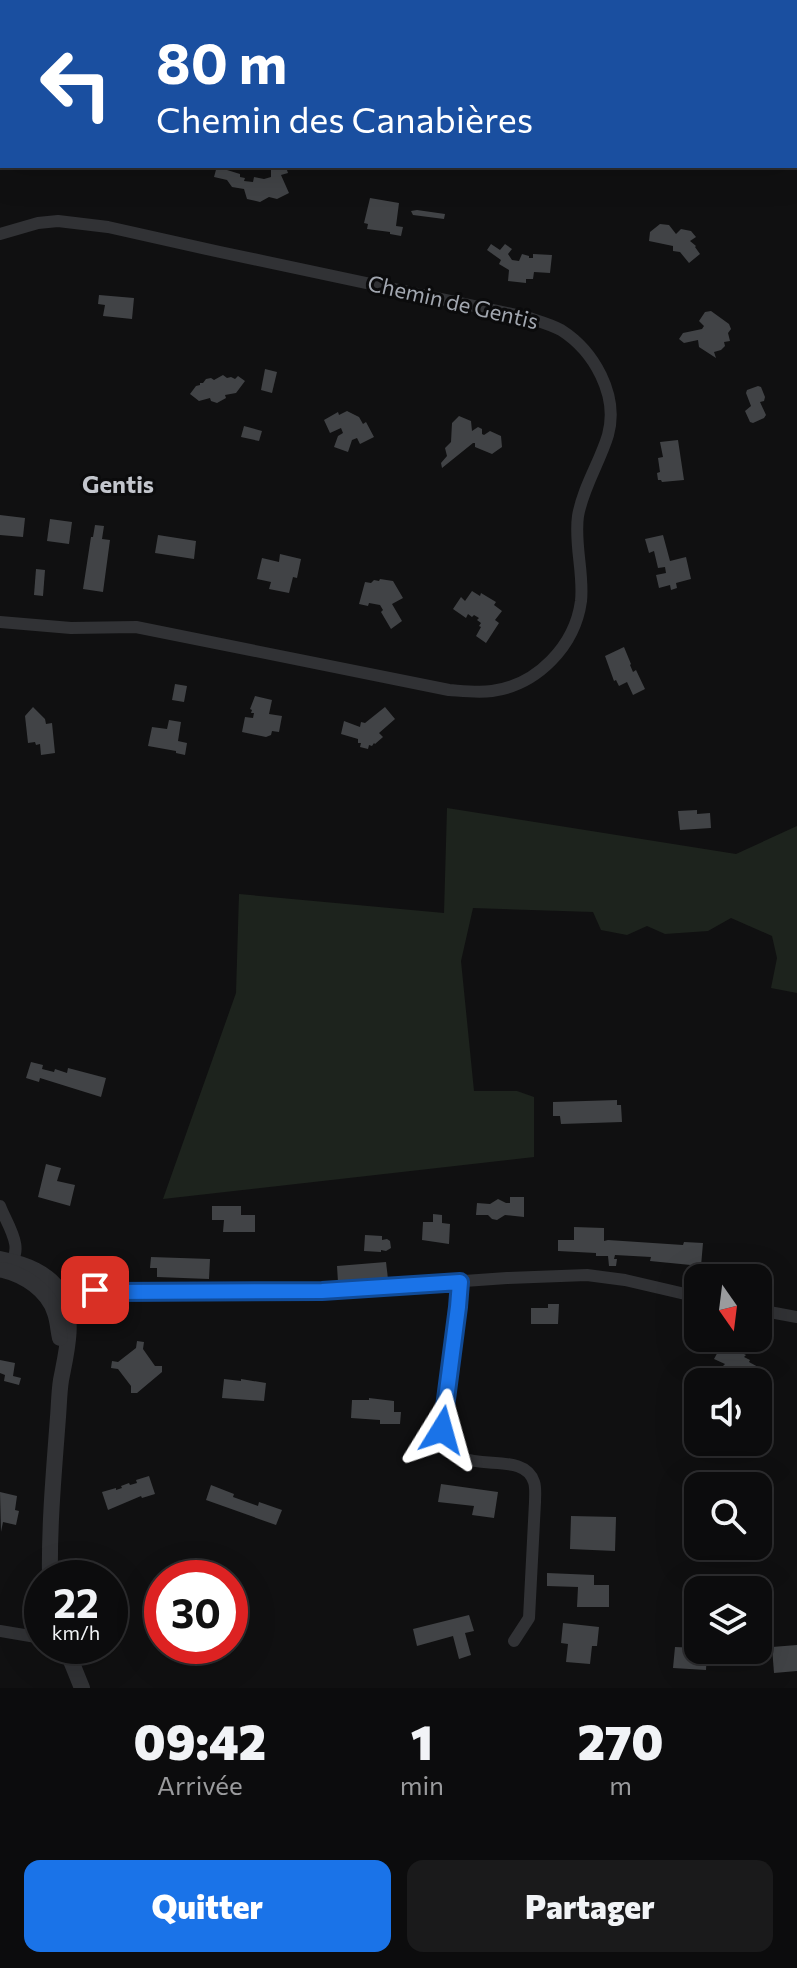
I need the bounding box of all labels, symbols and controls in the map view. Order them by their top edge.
text: 80 m [156,27,287,96]
icon: left [24,32,128,136]
text: Chemin des Canabières [156,96,533,140]
street label: Chemin de Gentis [365,269,541,334]
district label: Gentis [82,469,154,498]
pin [61,1256,129,1324]
north arrow [684,1264,772,1352]
map controls [684,1264,772,1664]
icon: arrive [73,1268,117,1312]
button: sound [684,1368,772,1456]
position arrow [400,1388,484,1472]
button: search [684,1472,772,1560]
speed limit sign: 30 [144,1560,248,1664]
button: layers [684,1576,772,1664]
text: 22 [53,1577,99,1626]
text: km/h [52,1620,100,1644]
text: 09:42 [133,1711,266,1770]
text: 1 [411,1711,433,1770]
text: 270 [577,1711,664,1770]
text: Arrivée [157,1769,243,1800]
text: min [400,1769,444,1800]
text: m [609,1769,632,1800]
button: Quitter [24,1860,391,1952]
button: Partager [407,1860,773,1952]

